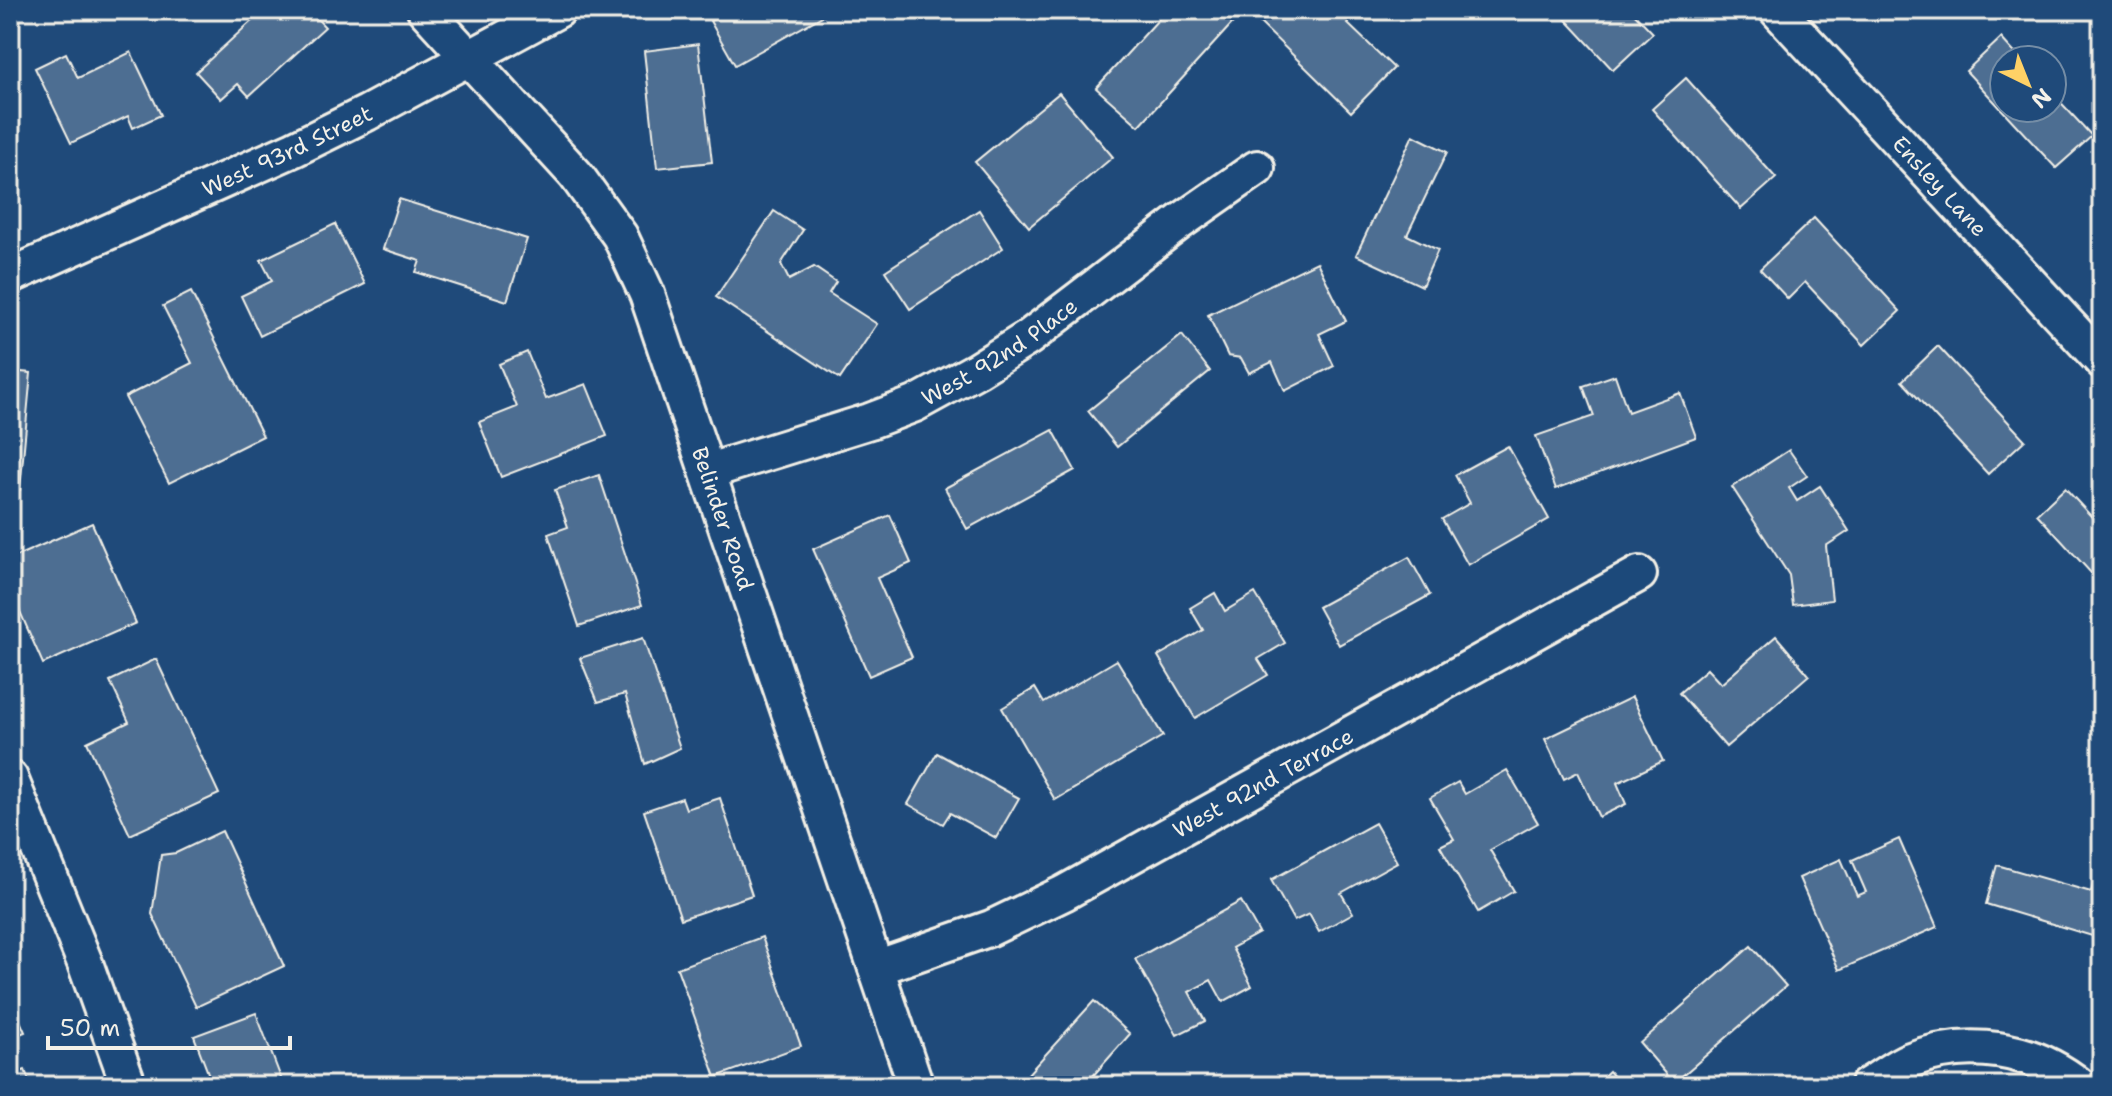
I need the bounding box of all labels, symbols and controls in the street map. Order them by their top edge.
north arrow [1988,44,2068,124]
text: N [2025,82,2058,115]
street label: West 93rd Street [197,99,377,203]
street label: Ensley Lane [1886,130,1994,243]
street label: West 92nd Place [916,291,1083,413]
street label: Belinder Road [685,443,761,594]
street label: West 92nd Terrace [1168,721,1358,845]
scale bar [48,1000,290,1050]
text: 50 m [60,1012,120,1044]

